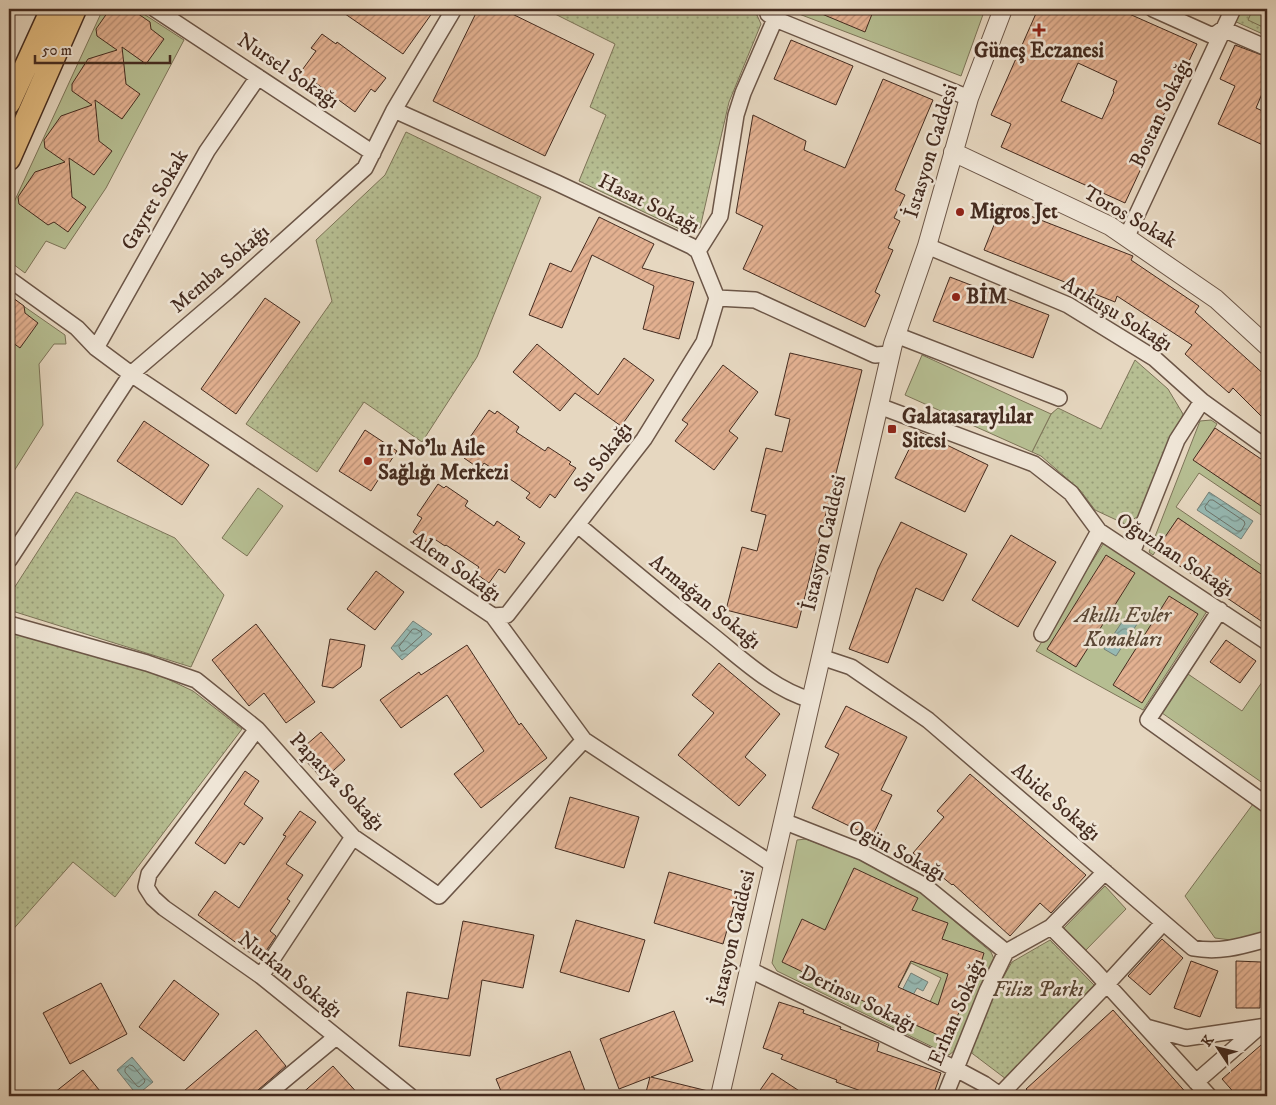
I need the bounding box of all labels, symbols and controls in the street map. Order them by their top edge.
marker: Güneş Eczanesi [1033,24,1045,36]
street label: Nursel Sokağı [232,27,344,115]
scale bar [35,32,170,64]
place label: Güneş Eczanesi [974,38,1105,64]
text: 50 m [42,41,72,60]
street label: Bostan Sokağı [1124,54,1198,172]
street label: İstasyon Caddesi [897,81,964,221]
street label: Gayret Sokak [116,144,195,255]
street label: Hasat Sokağı [594,168,704,240]
street label: Toros Sokak [1078,180,1182,255]
place label: Migros Jet [970,199,1058,225]
marker: Migros Jet [954,206,966,218]
street label: Memba Sokağı [165,219,275,319]
street label: Arıkuşu Sokağı [1057,271,1177,357]
place label: BİM [966,282,1007,310]
marker: BİM [950,291,962,303]
place label: Galatasaraylılar Sitesi [902,404,1035,454]
street label: Su Sokağı [568,417,638,497]
marker: Galatasaraylılar Sitesi [886,423,898,435]
place label: 11 No'lu Aile Sağlığı Merkezi [378,436,509,486]
marker: 11 No'lu Aile Sağlığı Merkezi [362,455,374,467]
street label: İstasyon Caddesi [795,472,852,614]
street label: Oğuzhan Sokağı [1111,507,1239,603]
street label: Alem Sokağı [406,526,506,608]
street label: Armağan Sokağı [644,549,766,655]
park label: Akıllı Evler Konakları [1073,603,1172,653]
street label: Papatya Sokağı [284,727,390,837]
street label: Abide Sokağı [1006,757,1106,847]
street label: Ogün Sokağı [844,814,950,888]
street label: İstasyon Caddesi [704,867,761,1009]
street label: Nurkan Sokağı [233,926,347,1024]
street label: Erhan Sokağı [923,954,991,1070]
street label: Derinsu Sokağı [796,960,920,1038]
park label: Filiz Parkı [993,977,1084,1003]
north arrow [1194,1022,1244,1072]
text: K [1198,1031,1219,1050]

